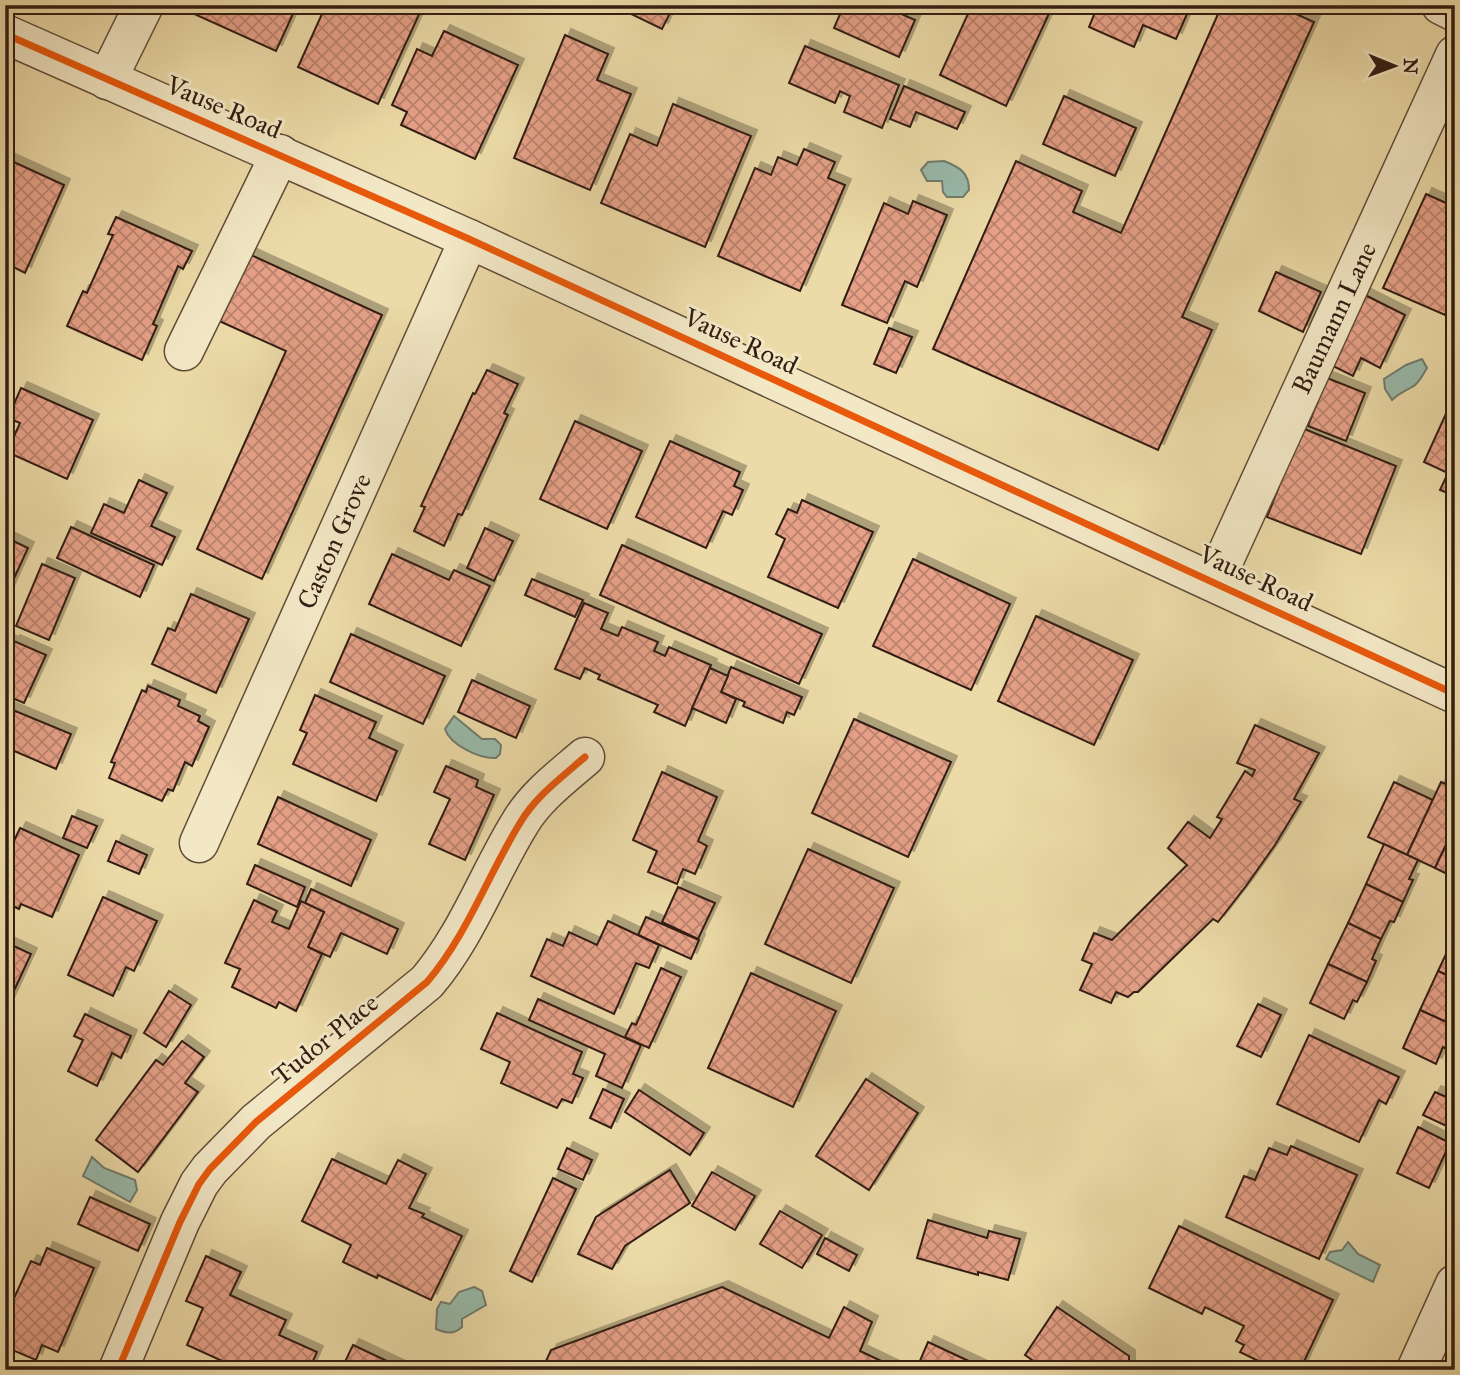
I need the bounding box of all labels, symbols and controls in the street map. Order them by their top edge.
north arrow [1358,32,1428,102]
text: N [1399,58,1422,75]
street label: Vause Road [161,68,287,146]
street label: Baumann Lane [1285,237,1383,399]
street label: Vause Road [678,300,803,381]
street label: Caston Grove [290,468,378,614]
street label: Vause Road [1193,537,1318,618]
street label: Tudor Place [265,986,385,1092]

